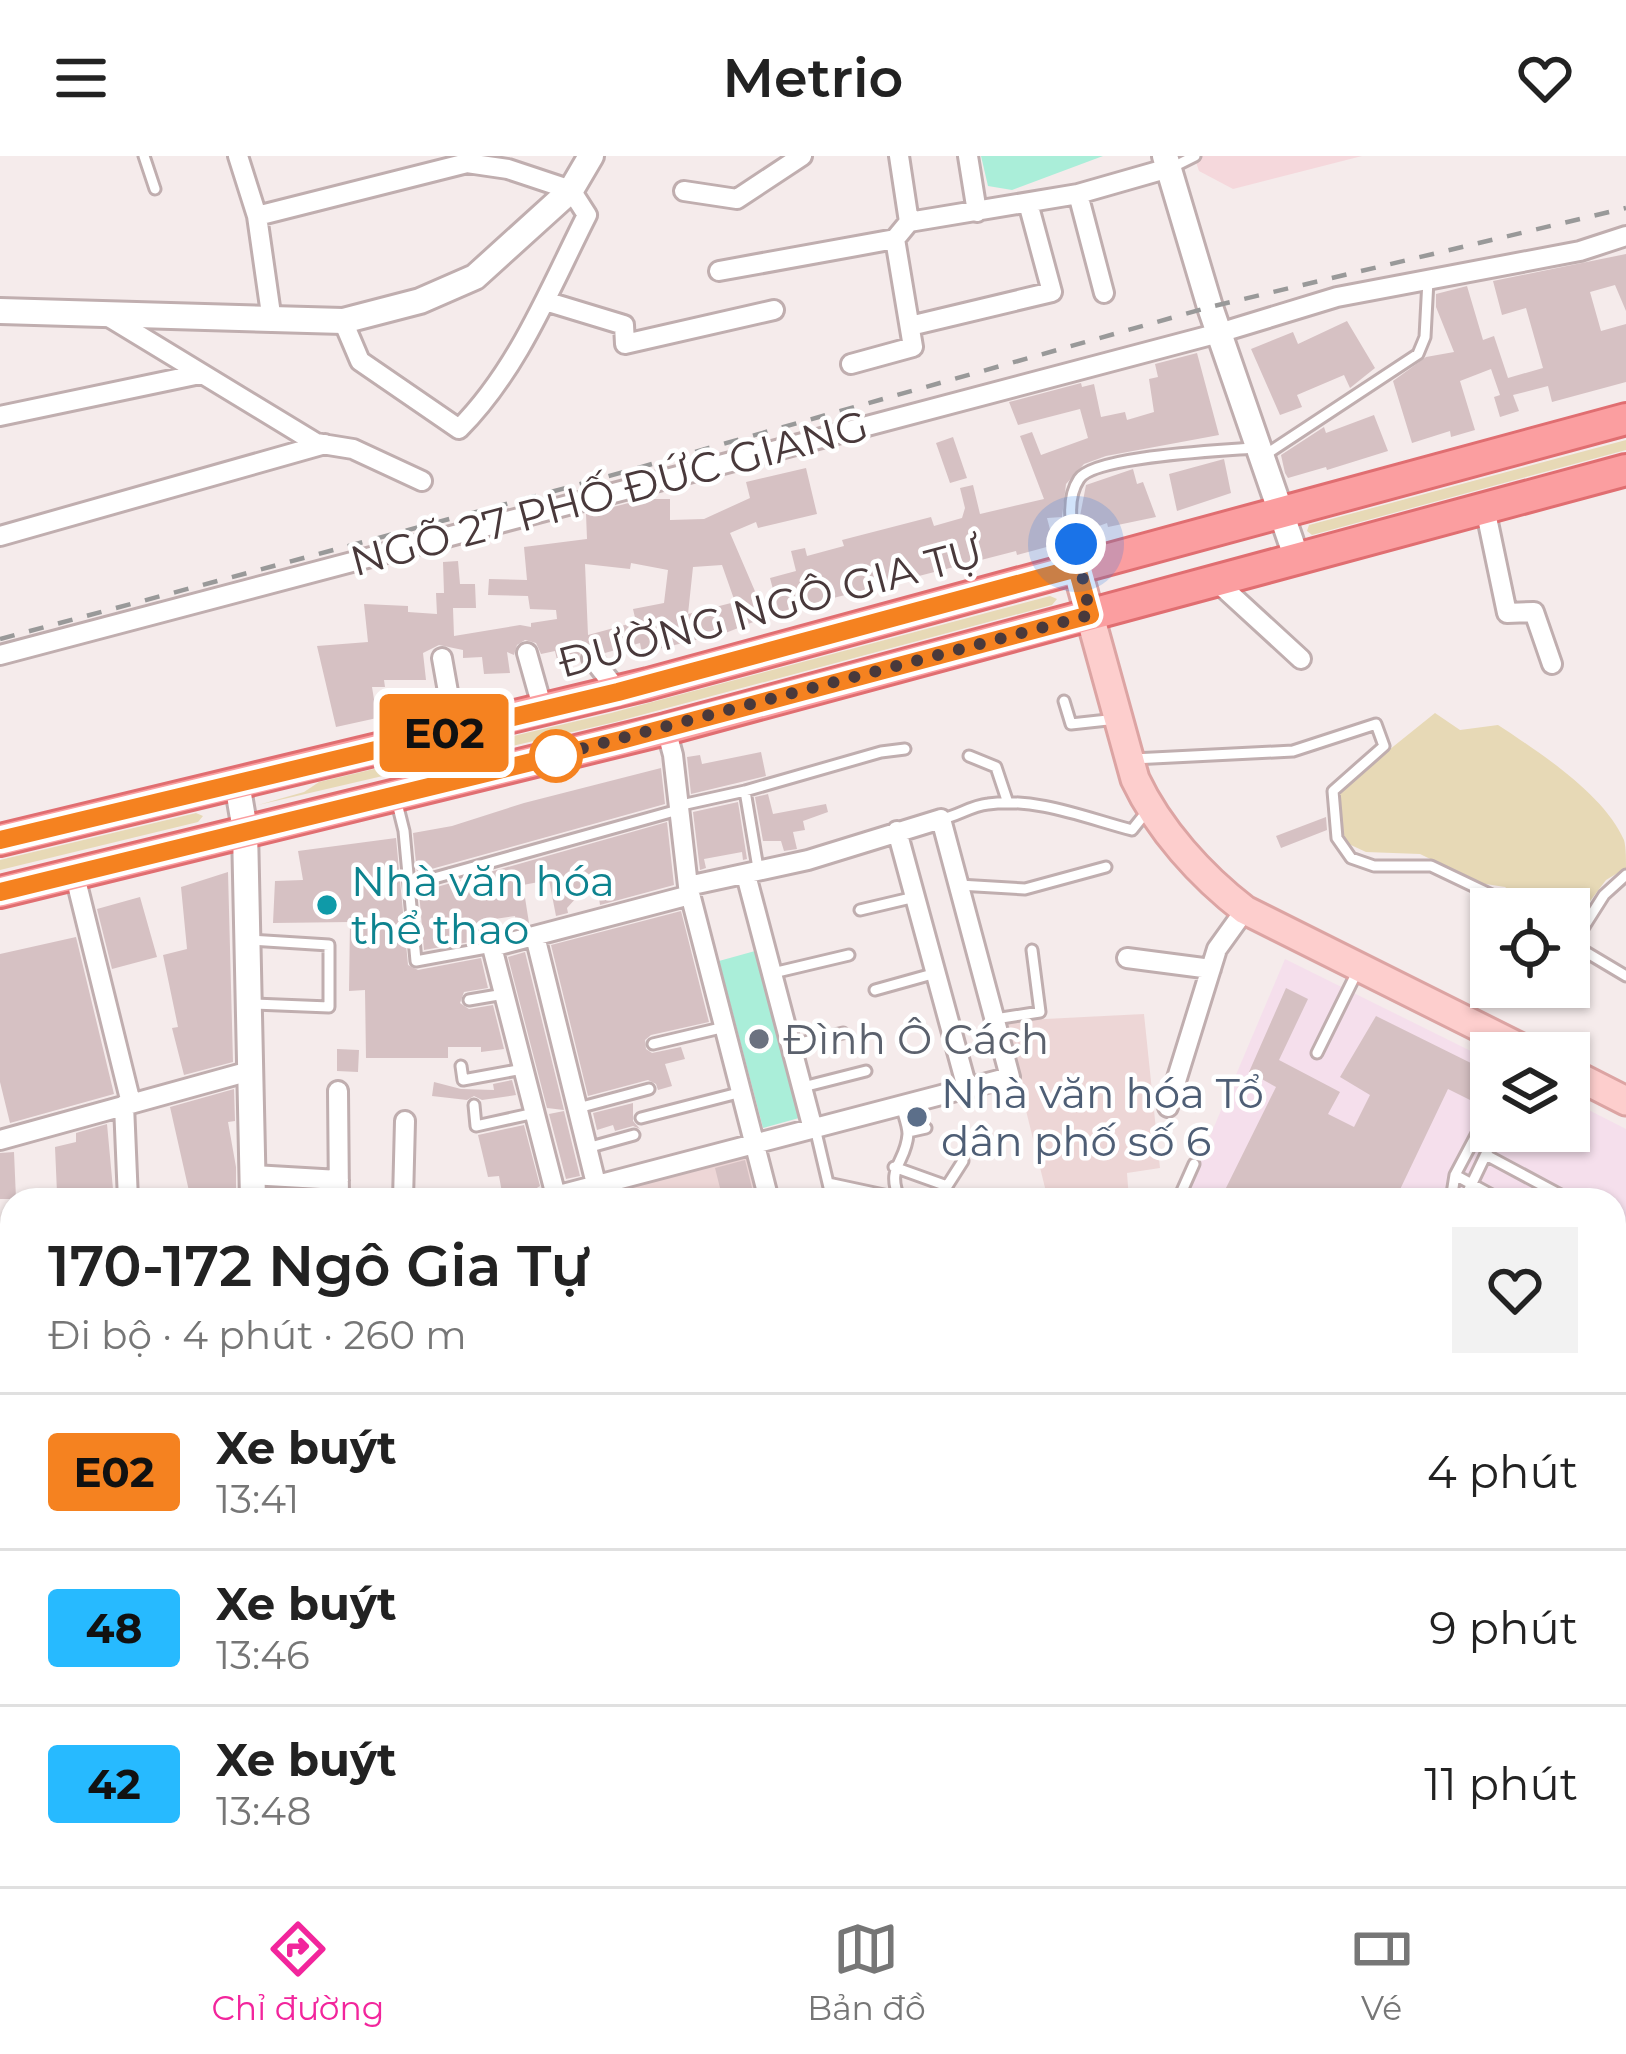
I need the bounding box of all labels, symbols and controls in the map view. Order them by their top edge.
icon: menu [48,45,114,111]
text: Metrio [723,45,903,111]
icon: heart [1512,45,1578,111]
street label: NGÕ 27 PHỐ ĐỨC GIANG [345,399,873,587]
your location [1046,514,1106,574]
street label: ĐƯỜNG NGÔ GIA TỰ [552,525,988,689]
line badge: E02 [375,694,513,772]
text: E02 [404,707,484,759]
unlabelled marker [531,731,581,781]
place label: Nhà văn hóa thể thao [351,855,615,955]
map controls [1470,888,1590,1152]
button: locate [1470,888,1590,1008]
marker: Nhà văn hóa thể thao [314,892,340,918]
place label: Đình Ô Cách [783,1013,1049,1065]
marker: Đình Ô Cách [746,1026,772,1052]
button: layers [1470,1032,1590,1152]
place label: Nhà văn hóa Tổ dân phố số 6 [941,1067,1264,1167]
marker: Nhà văn hóa Tổ dân phố số 6 [904,1104,930,1130]
button: heart [1452,1227,1578,1353]
text: 170-172 Ngô Gia Tự [48,1231,590,1300]
text: Đi bộ · 4 phút · 260 m [48,1311,467,1359]
text: Xe buýt [216,1420,397,1475]
text: 4 phút [1427,1444,1578,1499]
text: E02 [74,1446,154,1498]
text: 13:41 [216,1475,299,1523]
text: Xe buýt [216,1576,397,1631]
text: 9 phút [1429,1600,1578,1655]
text: 48 [85,1602,143,1654]
text: 13:46 [216,1631,310,1679]
text: Xe buýt [216,1732,397,1787]
text: 11 phút [1424,1756,1578,1811]
text: 42 [87,1758,141,1810]
text: 13:48 [216,1787,311,1835]
tab: Chỉ đường [211,1916,384,2028]
tab: Bản đồ [807,1916,926,2028]
tab: Vé [1349,1916,1415,2028]

